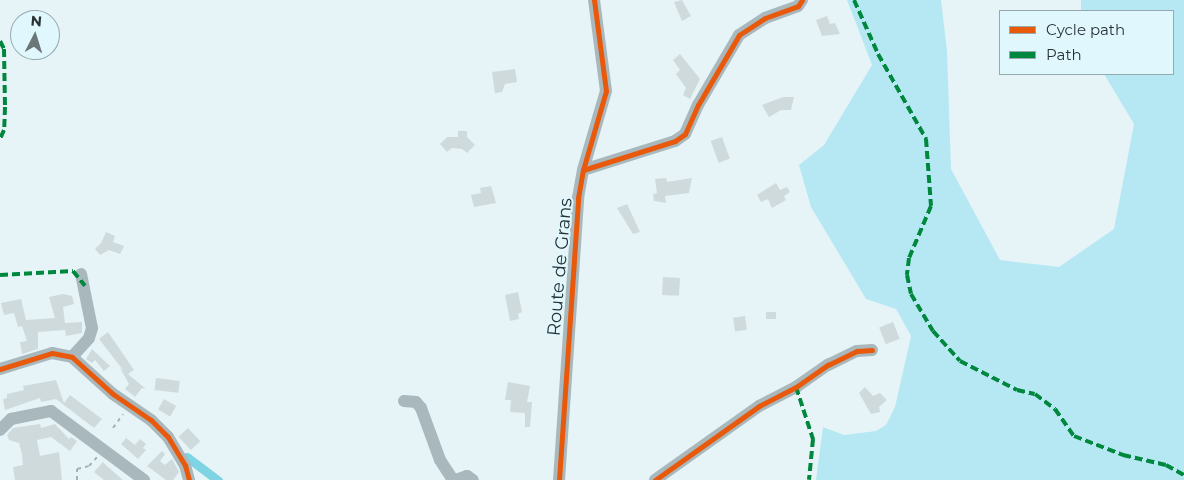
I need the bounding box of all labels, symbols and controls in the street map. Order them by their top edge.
north arrow [10,10,60,60]
legend [999,10,1174,75]
text: N [30,12,43,31]
text: Cycle path [1046,20,1125,39]
text: Path [1046,45,1082,64]
street label: Route de Grans [543,197,577,337]

